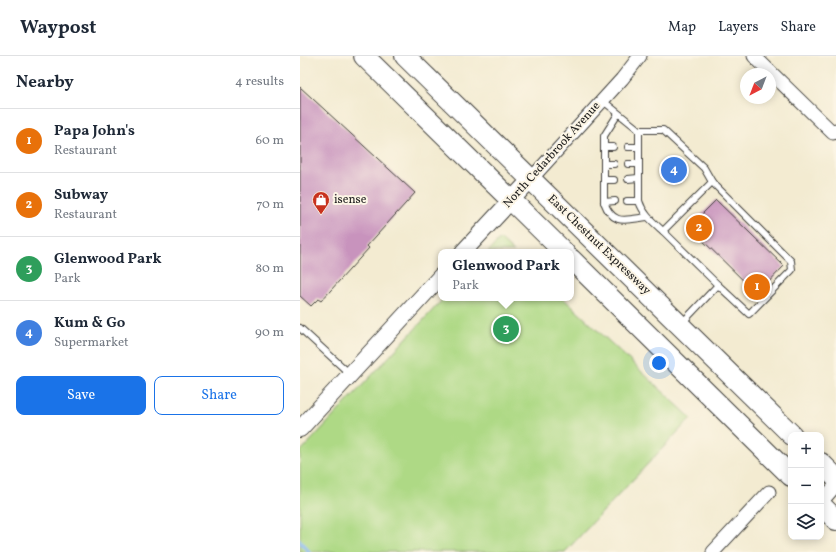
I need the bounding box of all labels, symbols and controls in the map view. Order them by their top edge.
text: Waypost [20,15,96,41]
text: Map [668,18,696,37]
text: Layers [718,18,758,37]
text: Share [780,18,816,37]
north arrow [740,68,776,104]
text: Nearby [16,71,74,94]
text: 4 results [235,73,284,91]
street label: North Cedarbrook Avenue [500,98,604,212]
text: Papa John's [54,121,135,142]
text: 1 [26,132,32,150]
text: 60 m [256,132,284,150]
text: Restaurant [54,142,117,160]
pin: 4 [661,155,687,185]
text: Subway [54,185,108,206]
shop icon: isense [311,190,331,215]
street label: East Chestnut Expressway [544,191,655,299]
place label: isense [334,192,367,208]
text: 2 [26,196,32,214]
text: 70 m [256,196,284,214]
text: Restaurant [54,206,117,224]
pin: 2 [686,213,712,243]
text: Glenwood Park [54,249,162,270]
popup [438,249,574,301]
text: Glenwood Park [452,256,560,277]
text: 3 [26,260,32,278]
text: 80 m [255,260,284,278]
text: Park [54,270,81,288]
pin: 1 [744,272,770,302]
text: Park [452,277,479,295]
text: Kum & Go [54,313,125,334]
pin: 3 [493,314,519,344]
text: 4 [25,324,33,342]
text: 90 m [255,324,284,342]
text: Supermarket [54,334,129,352]
your location [649,353,669,373]
button: Save [16,376,146,415]
button: Share [154,376,284,415]
map controls [788,432,824,540]
button: + [788,432,824,468]
button: − [788,468,824,504]
button: layers [788,504,824,540]

